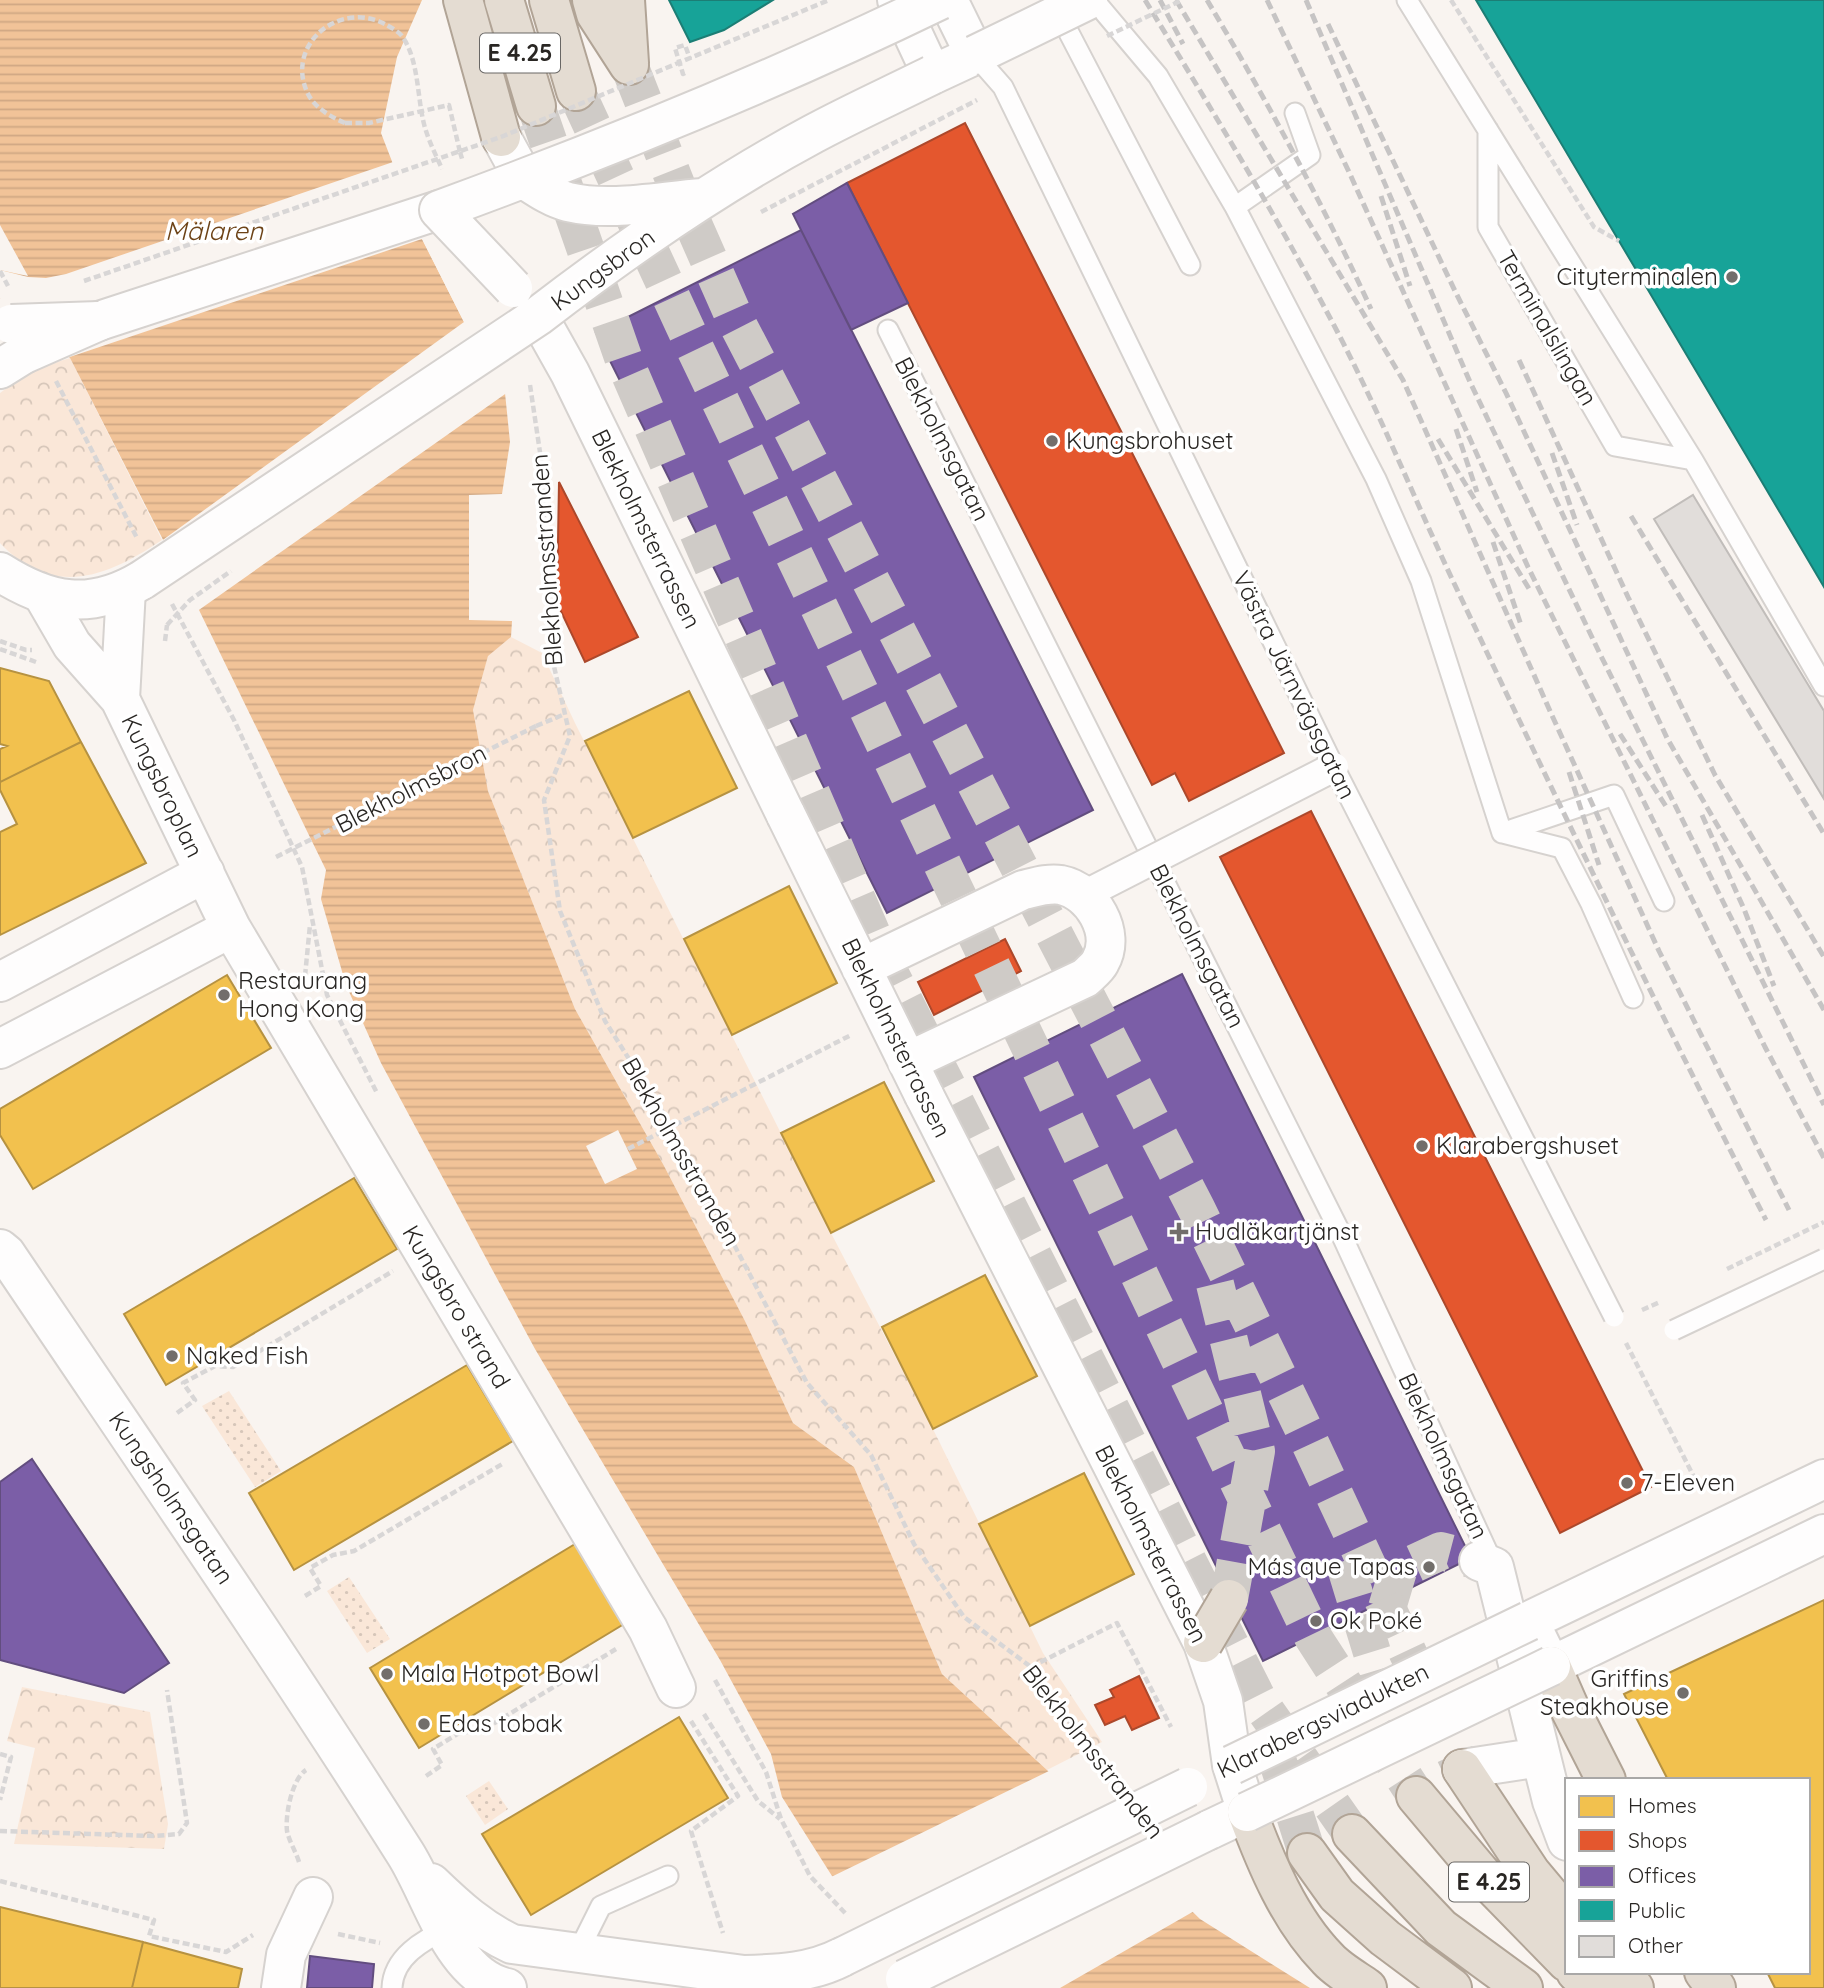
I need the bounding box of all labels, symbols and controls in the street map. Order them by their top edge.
road number: E 4.25 [480,34,560,72]
water label: Mälaren [165,214,264,247]
street label: Kungsbron [545,221,660,317]
street label: Terminalslingan [1491,244,1604,411]
place label: Cityterminalen [1556,261,1718,291]
marker: Cityterminalen [1724,269,1740,285]
street label: Blekholmsgatan [889,352,997,525]
street label: Blekholmsterrassen [586,424,708,633]
place label: Kungsbrohuset [1066,425,1233,455]
marker: Kungsbrohuset [1044,433,1060,449]
street label: Blekholmsstranden [524,453,568,667]
street label: Västra Järnvägsgatan [1227,566,1363,804]
street label: Kungsbroplan [115,709,211,862]
street label: Blekholmsbron [330,737,491,839]
street label: Blekholmsgatan [1144,859,1252,1032]
street label: Blekholmsterrassen [836,933,958,1142]
place label: Restaurang Hong Kong [238,965,367,1023]
marker: Restaurang Hong Kong [216,987,232,1003]
street label: Blekholmsstranden [616,1052,748,1251]
place label: Klarabergshuset [1436,1130,1619,1160]
marker: Klarabergshuset [1414,1138,1430,1154]
place label: Hudläkartjänst [1195,1216,1360,1246]
street label: Kungsbro strand [396,1219,517,1394]
marker: Hudläkartjänst [1169,1222,1189,1242]
place label: Naked Fish [186,1340,309,1370]
marker: Naked Fish [164,1348,180,1364]
street label: Blekholmsgatan [1392,1368,1496,1543]
street label: Kungsholmsgatan [103,1405,241,1590]
street label: Blekholmsterrassen [1089,1440,1215,1648]
place label: 7-Eleven [1641,1467,1735,1497]
marker: 7-Eleven [1619,1475,1635,1491]
place label: Más que Tapas [1248,1551,1415,1581]
marker: Más que Tapas [1421,1559,1437,1575]
place label: Ok Poké [1330,1605,1422,1635]
marker: Ok Poké [1308,1613,1324,1629]
street label: Klarabergsviadukten [1212,1656,1433,1784]
place label: Mala Hotpot Bowl [401,1658,599,1688]
street label: Blekholmsstranden [1017,1658,1171,1844]
place label: Griffins Steakhouse [1540,1663,1669,1721]
marker: Mala Hotpot Bowl [379,1666,395,1682]
marker: Griffins Steakhouse [1675,1685,1691,1701]
place label: Edas tobak [438,1708,563,1738]
marker: Edas tobak [416,1716,432,1732]
legend [1565,1778,1810,1974]
text: Homes [1628,1792,1697,1818]
text: Shops [1628,1827,1687,1853]
road number: E 4.25 [1449,1862,1529,1901]
text: Offices [1628,1862,1696,1888]
text: Public [1628,1897,1685,1923]
text: Other [1628,1932,1683,1958]

